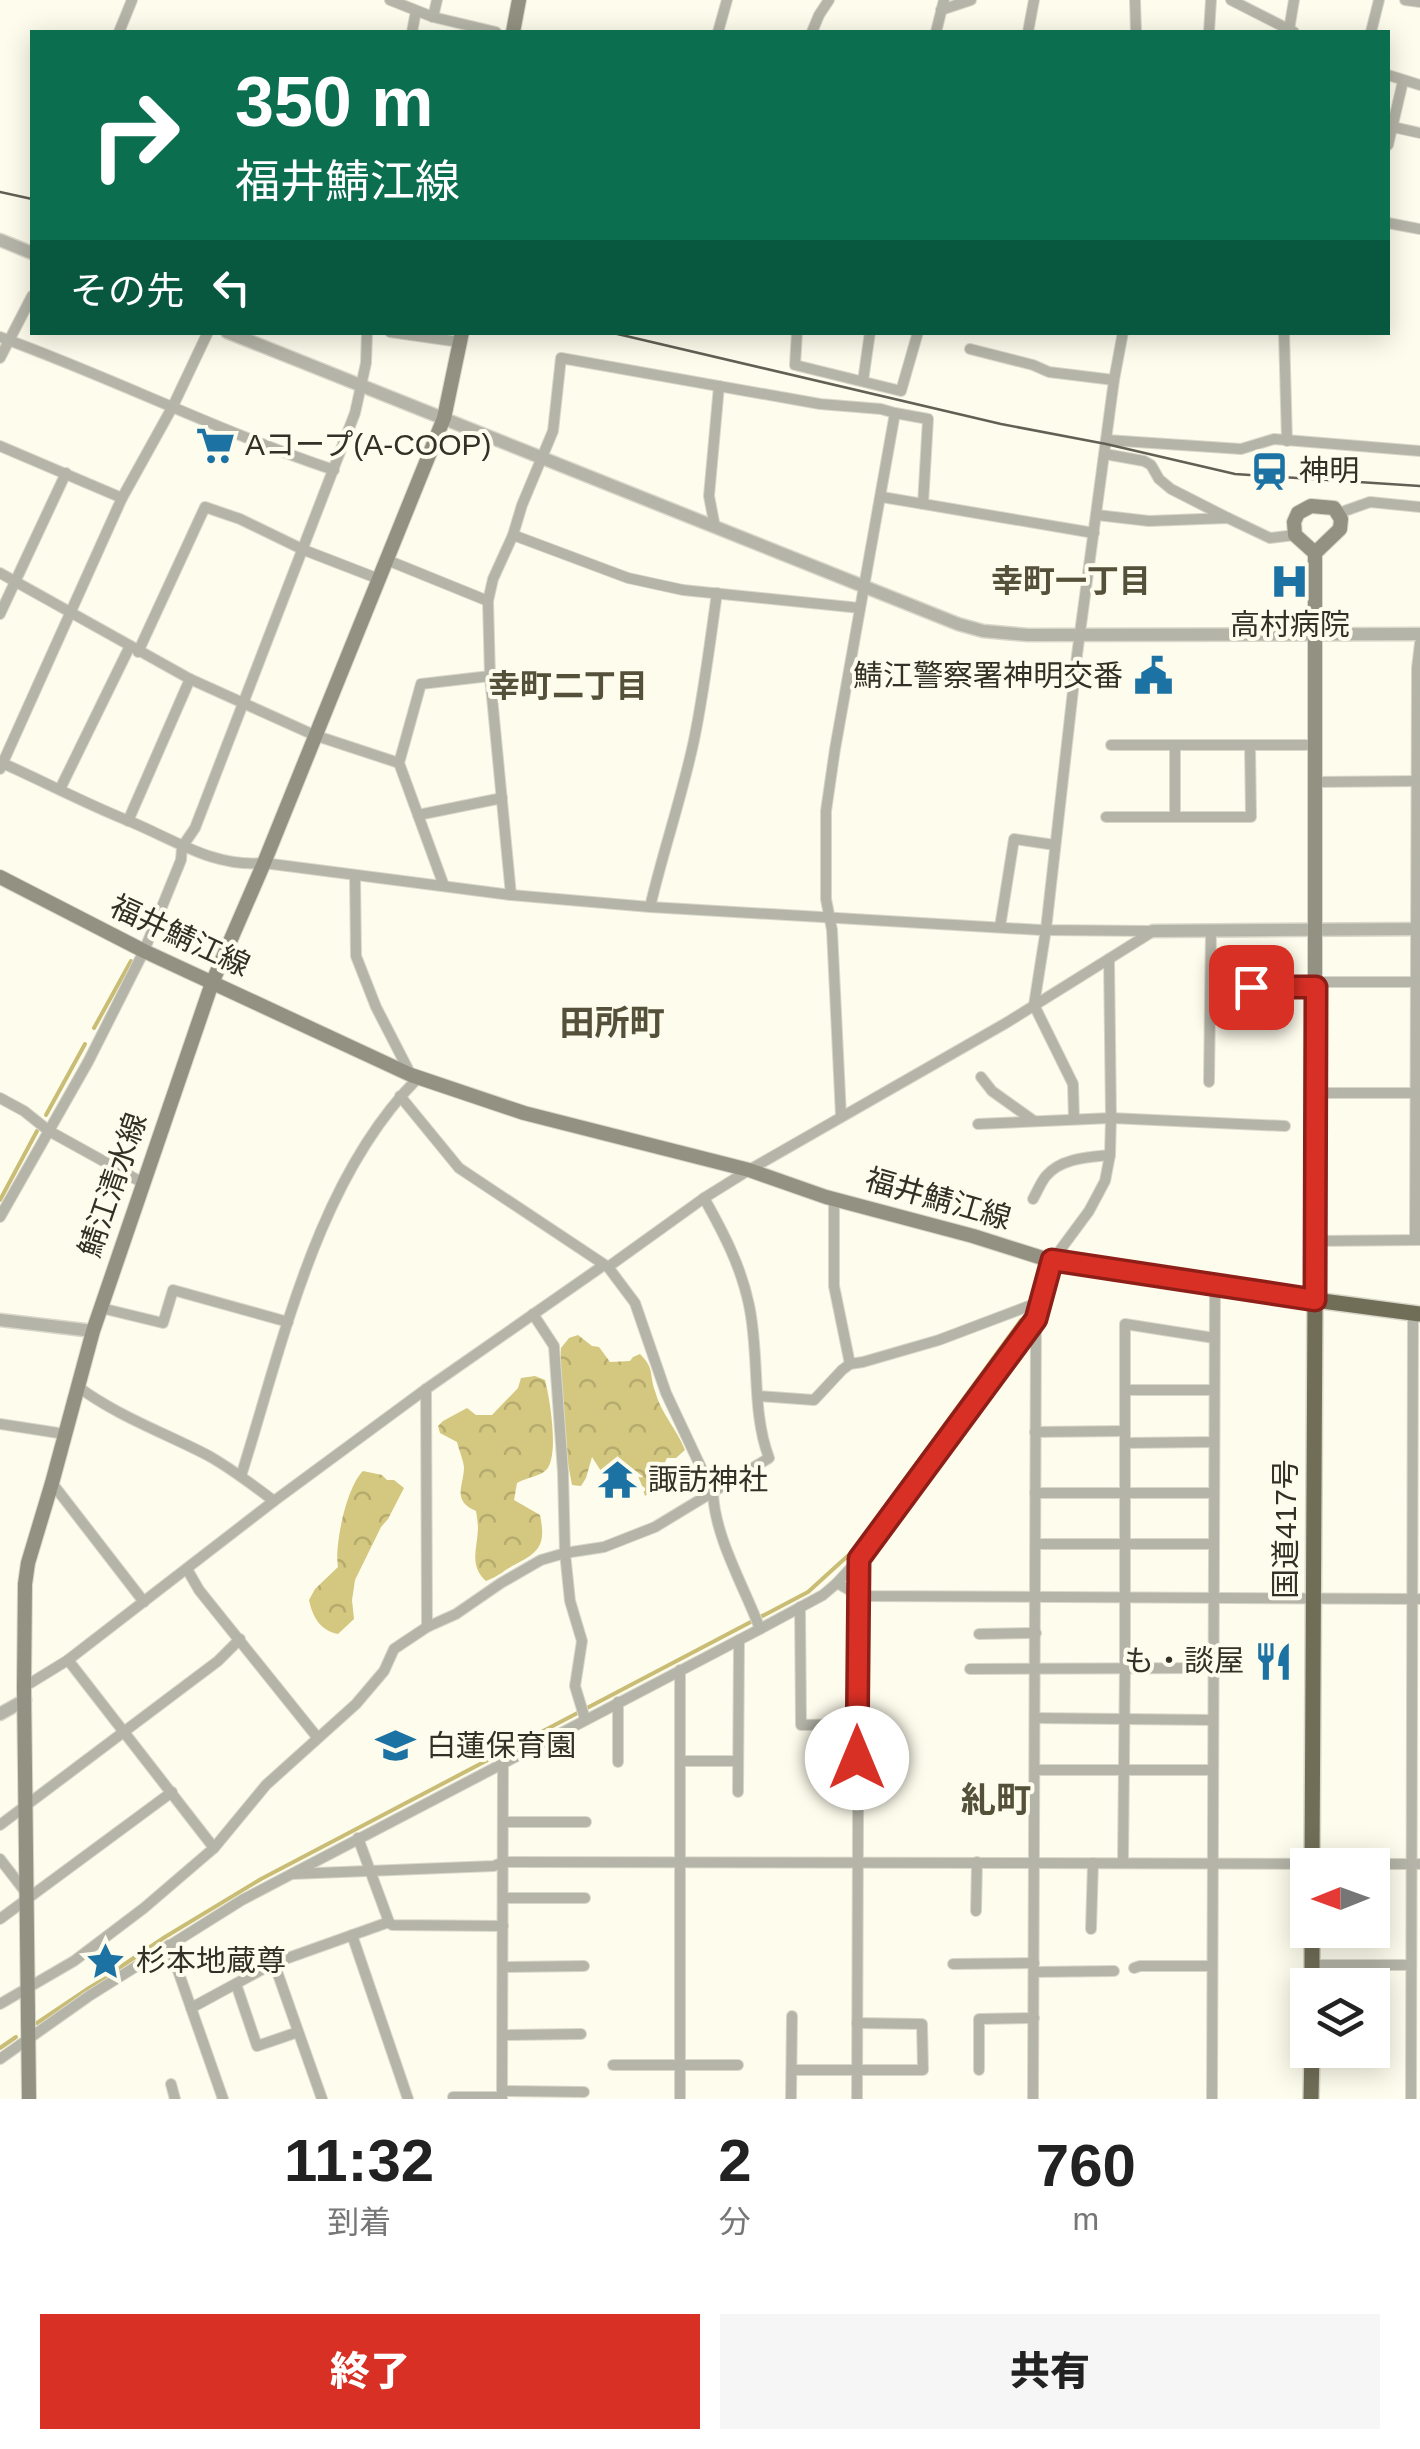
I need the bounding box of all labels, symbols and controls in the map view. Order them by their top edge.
text: 350 m [235,63,433,141]
icon: right [70,70,200,200]
text: 福井鯖江線 [235,156,460,207]
icon: left [204,260,259,315]
text: その先 [70,270,184,312]
supermarket icon: Aコープ(A-COOP) [194,424,236,466]
place label: Aコープ(A-COOP) [245,428,492,461]
station icon: 神明 [1248,450,1290,492]
place label: 神明 [1299,454,1359,487]
hospital icon: 高村病院 [1269,560,1311,602]
district label: 幸町一丁目 [991,563,1151,599]
place label: 高村病院 [1230,608,1350,641]
public building icon: 鯖江警察署神明交番 [1132,655,1174,697]
place label: 鯖江警察署神明交番 [853,659,1123,692]
district label: 幸町二丁目 [488,668,648,704]
street label: 福井鯖江線 [105,889,255,982]
pin [1209,945,1294,1030]
icon: arrive [1224,960,1279,1015]
district label: 田所町 [559,1003,665,1042]
street label: 鯖江清水線 [73,1109,153,1261]
street label: 福井鯖江線 [861,1162,1015,1235]
temple icon: 諏訪神社 [597,1459,639,1501]
street label: 国道417号 [1269,1459,1302,1599]
place label: 諏訪神社 [648,1463,768,1496]
restaurant icon: も・談屋 [1253,1640,1295,1682]
place label: も・談屋 [1124,1644,1244,1677]
position arrow [805,1706,909,1810]
school or university icon: 白蓮保育園 [375,1725,417,1767]
place label: 白蓮保育園 [426,1729,576,1762]
district label: 糺町 [961,1780,1031,1819]
north arrow [1290,1848,1390,1948]
map controls [1290,1848,1390,2068]
place icon: 杉本地蔵尊 [85,1940,127,1982]
place label: 杉本地蔵尊 [136,1944,286,1977]
button: layers [1290,1968,1390,2068]
text: 11:32 [284,2127,434,2194]
text: 2 [718,2127,752,2194]
text: 760 [1036,2132,1136,2199]
text: m [1072,2201,1099,2237]
text: 到着 [327,2204,391,2240]
text: 分 [719,2204,751,2240]
button: 終了 [40,2314,700,2429]
button: 共有 [720,2314,1380,2429]

